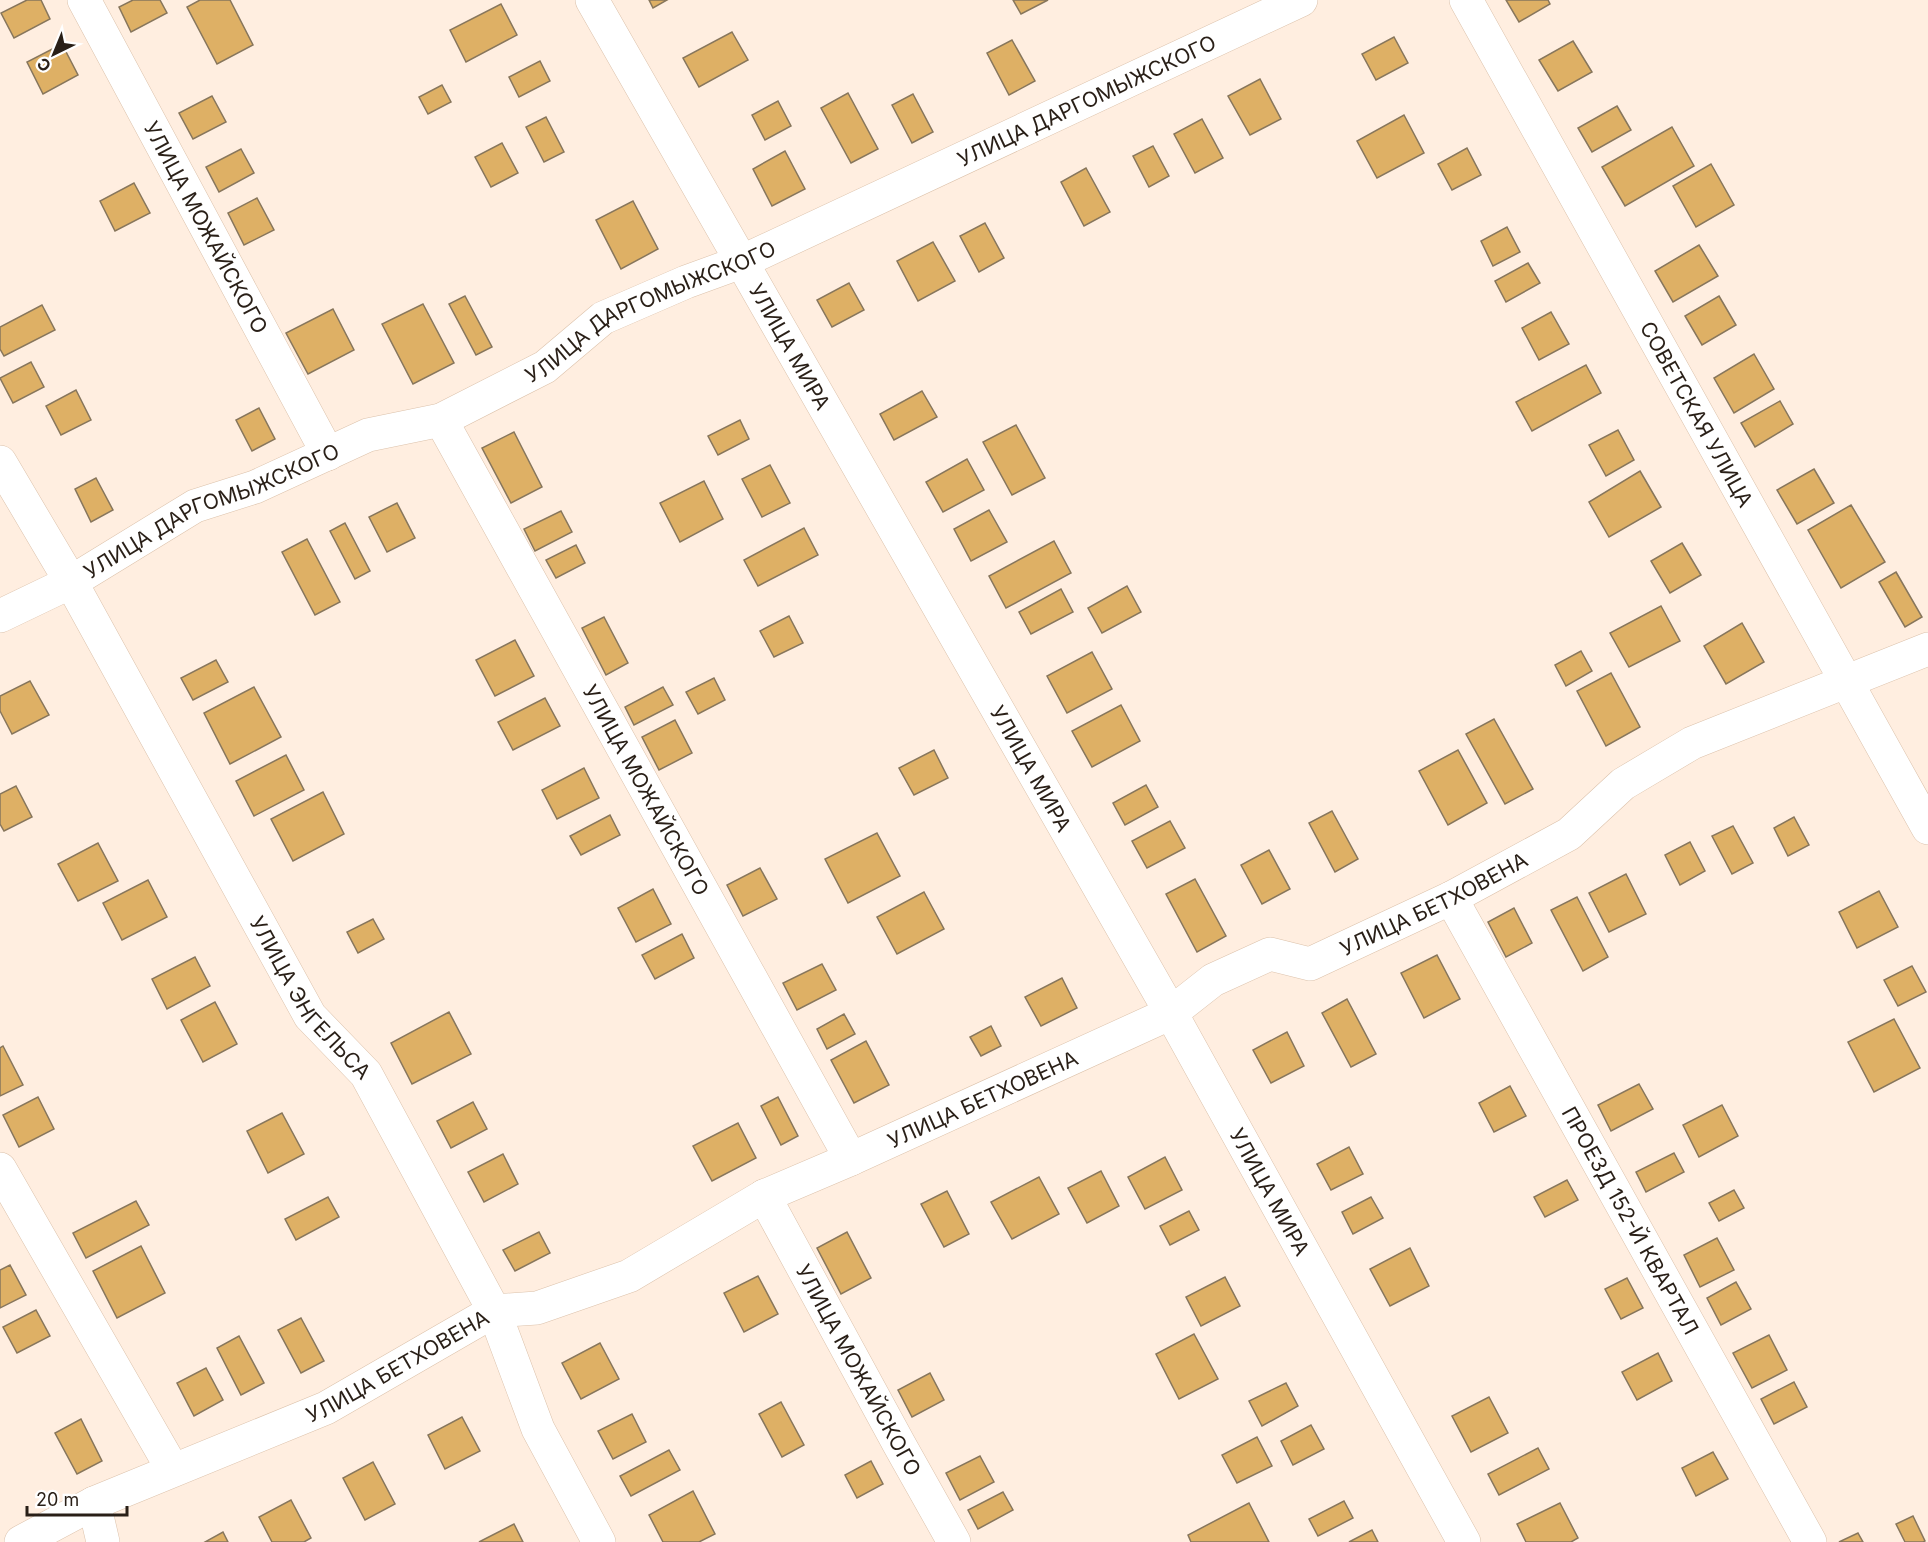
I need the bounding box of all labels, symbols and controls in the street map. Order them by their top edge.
north arrow [24,24,84,84]
street label: УЛИЦА ДАРГОМЫЖСКОГО [953,29,1220,172]
text: С [33,54,55,76]
street label: УЛИЦА МОЖАЙСКОГО [139,117,273,338]
street label: УЛИЦА ДАРГОМЫЖСКОГО [521,235,779,388]
street label: УЛИЦА МИРА [744,279,836,414]
street label: СОВЕТСКАЯ УЛИЦА [1635,317,1759,511]
street label: УЛИЦА ДАРГОМЫЖСКОГО [79,438,343,584]
street label: УЛИЦА МОЖАЙСКОГО [578,680,715,900]
street label: УЛИЦА МИРА [985,701,1077,836]
street label: УЛИЦА БЕТХОВЕНА [1336,847,1532,961]
street label: УЛИЦА ЭНГЕЛЬСА [245,912,376,1084]
street label: УЛИЦА БЕТХОВЕНА [884,1045,1082,1153]
street label: ПРОЕЗД 152-Й КВАРТАЛ [1557,1102,1704,1339]
street label: УЛИЦА МИРА [1225,1124,1315,1260]
street label: УЛИЦА МОЖАЙСКОГО [791,1260,927,1480]
street label: УЛИЦА БЕТХОВЕНА [302,1304,493,1427]
scale bar [27,1479,128,1517]
text: 20 m [36,1489,79,1510]

